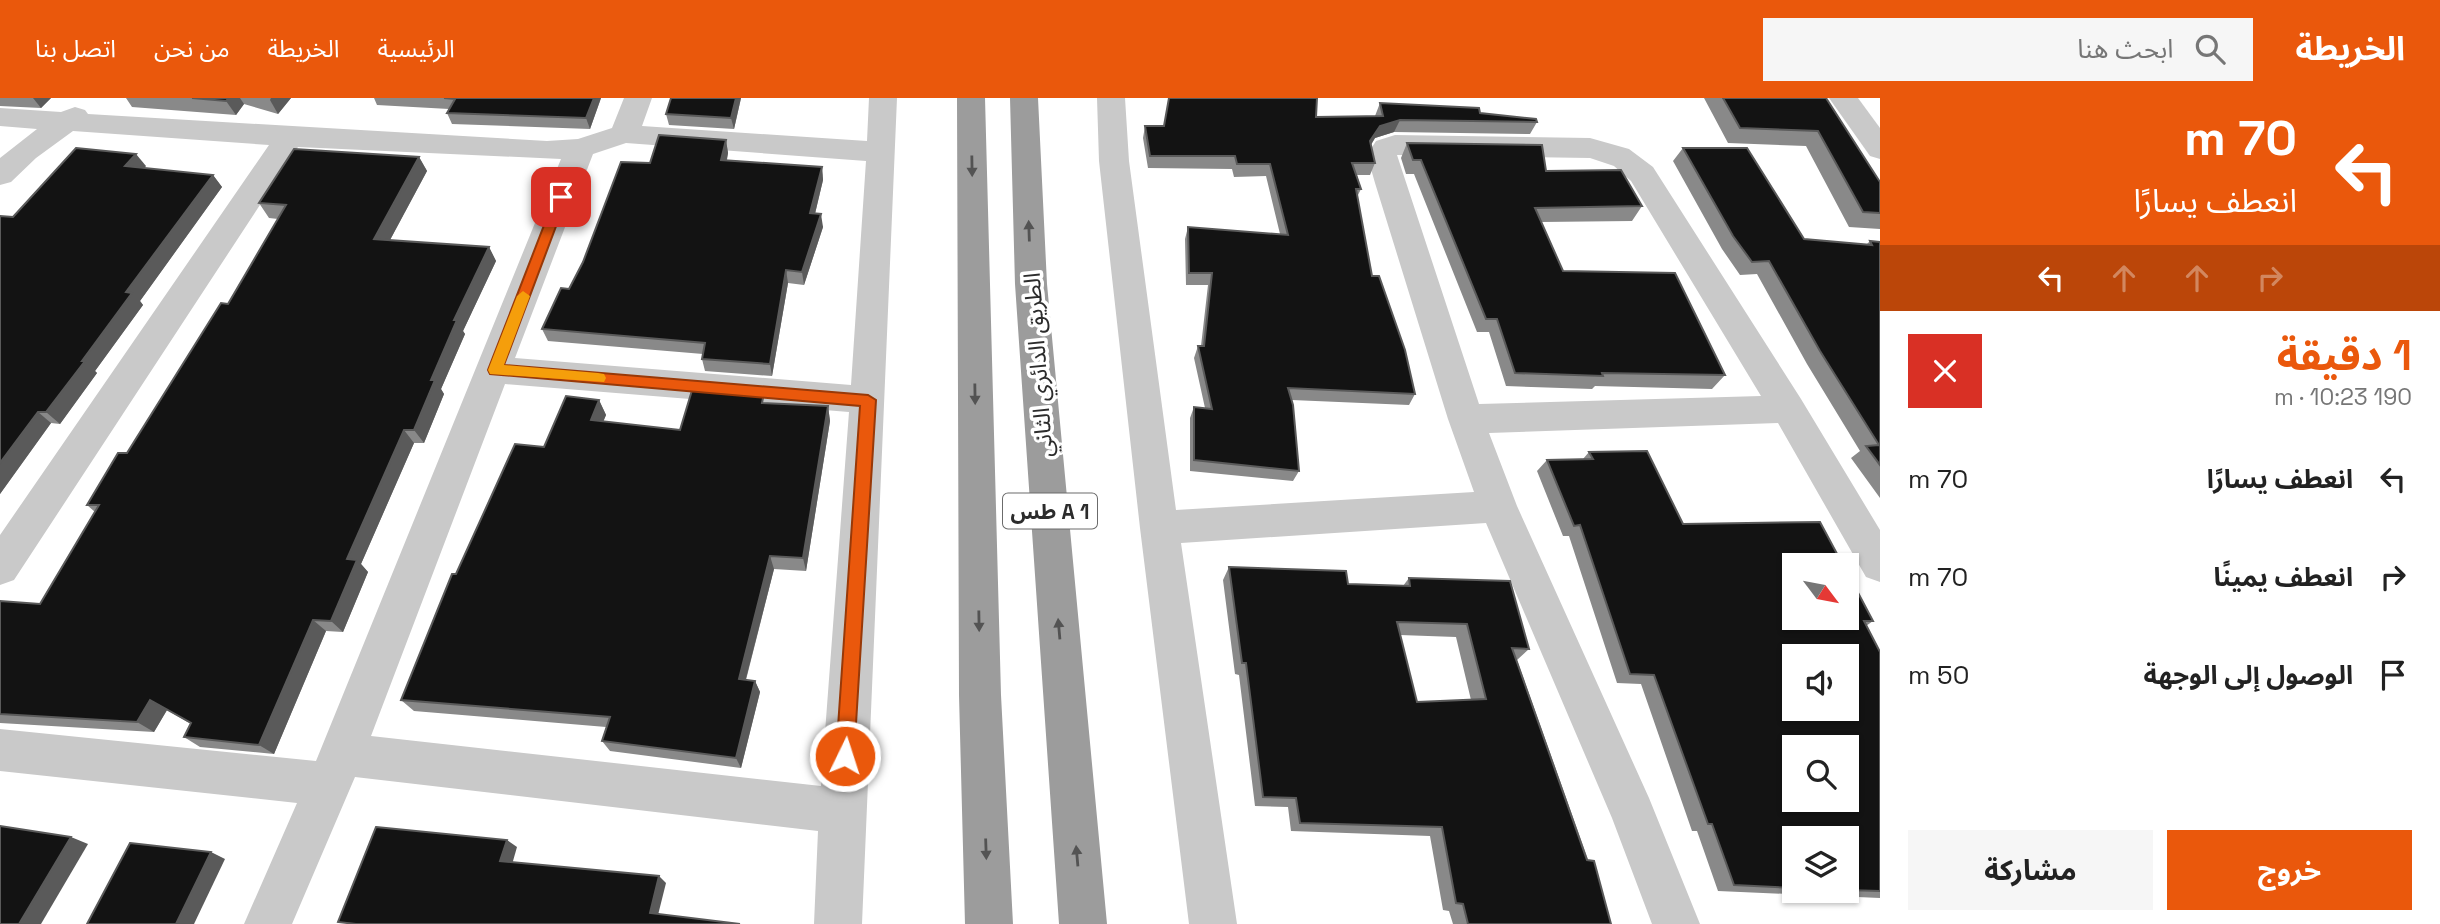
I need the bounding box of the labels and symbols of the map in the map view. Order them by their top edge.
one-way arrow [966,155,978,177]
pin [531,167,591,227]
one-way arrow [1024,220,1035,242]
street label: الطريق الدائري الثاني [1017,271,1062,458]
one-way arrow [970,383,981,405]
road number: طس A 1 [1003,494,1097,528]
north arrow [1782,553,1858,630]
one-way arrow [973,610,984,632]
one-way arrow [1053,618,1064,640]
position arrow [808,719,882,793]
one-way arrow [980,838,991,860]
one-way arrow [1071,845,1082,867]

